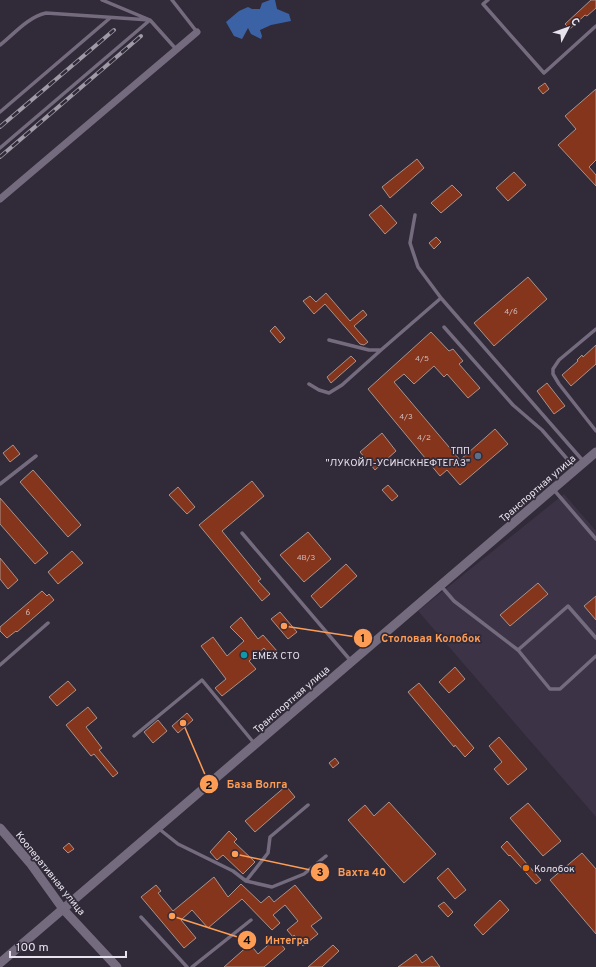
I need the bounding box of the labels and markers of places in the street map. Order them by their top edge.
place label: ТПП "ЛУКОЙЛ-УСИНСКНЕФТЕГАЗ" [325,445,470,470]
marker: ТПП "ЛУКОЙЛ-УСИНСКНЕФТЕГАЗ" [473,451,483,461]
callout: Столовая Колобок [353,626,489,649]
marker: EMEX СТО [239,650,249,660]
place label: EMEX СТО [252,650,300,663]
callout: База Волга [199,773,295,796]
callout: Вахта 40 [310,861,394,884]
marker: Колобок [521,863,531,873]
place label: Колобок [534,863,575,876]
callout: Интегра [237,928,317,951]

